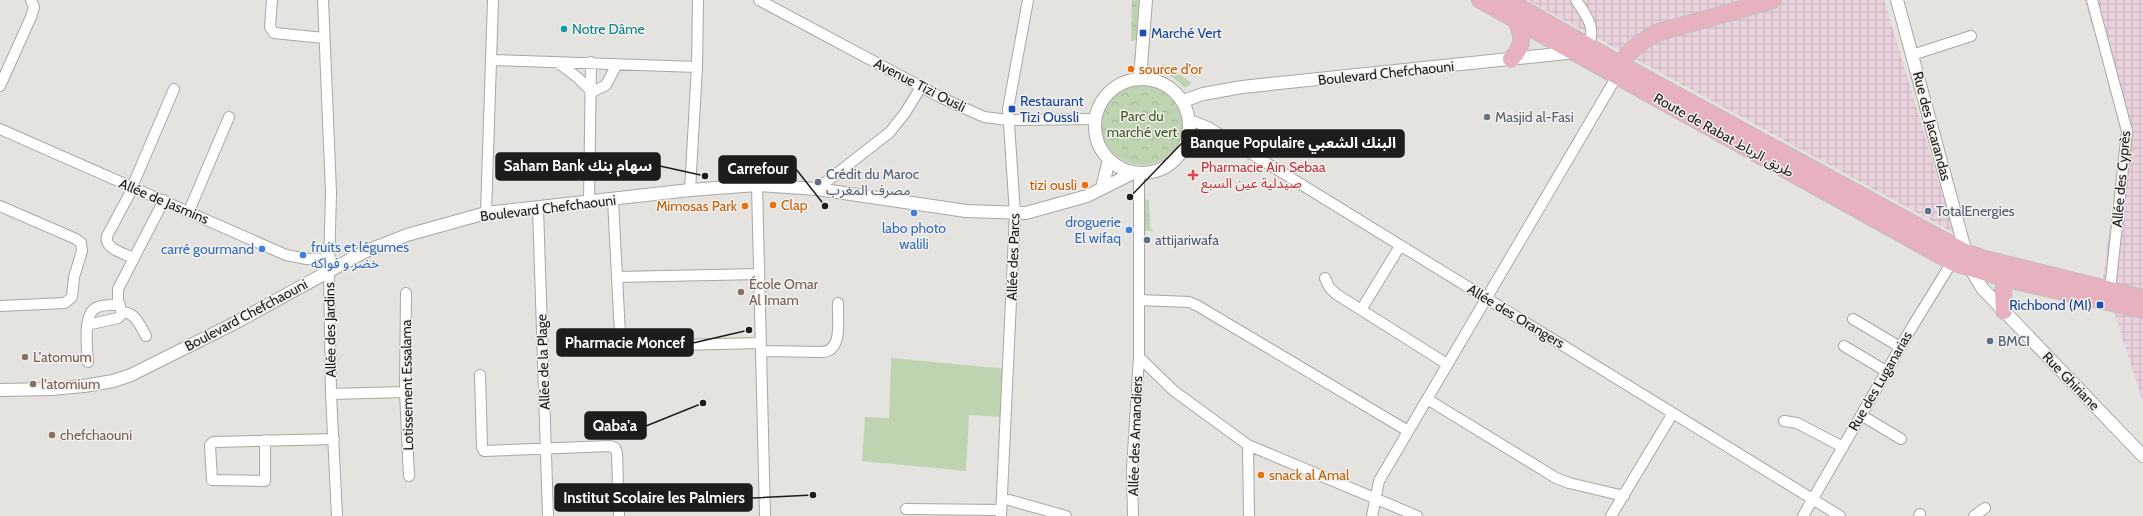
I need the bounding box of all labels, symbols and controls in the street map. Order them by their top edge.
place label: Notre Dâme [572,20,645,38]
marker: Notre Dâme [559,24,569,34]
place label: Marché Vert [1151,24,1222,42]
marker: Marché Vert [1138,28,1148,38]
street label: Avenue Tizi Ousli [871,54,969,116]
street label: Boulevard Chefchaouni [1317,57,1455,89]
place label: source d'or [1139,60,1203,78]
marker: source d'or [1126,64,1136,74]
street label: Rue des Jacarandas [1909,69,1955,183]
street label: Route de Rabat طريق الرباط [1650,89,1797,182]
place label: Restaurant Tizi Oussli [1020,92,1084,126]
marker: Restaurant Tizi Oussli [1007,104,1017,114]
park label: Parc du marché vert [1107,107,1178,141]
place label: Masjid al-Fasi [1495,108,1574,126]
marker: Masjid al-Fasi [1482,112,1492,122]
callout: Banque Populaire البنك الشعبي [1182,130,1404,157]
street label: Allée des Cyprès [2108,130,2134,228]
text: Banque Populaire البنك الشعبي [1190,134,1396,154]
callout: Saham Bank سهام بنك [496,153,660,180]
callout: Carrefour [719,156,796,183]
text: Saham Bank سهام بنك [504,157,652,177]
place label: Pharmacie Ain Sebaa صيدلية عين السبع [1201,158,1326,194]
text: Carrefour [728,160,788,178]
place label: Crédit du Maroc مصرف المغرب [826,165,919,199]
marker: Pharmacie Ain Sebaa صيدلية عين السبع [1188,170,1198,180]
street label: Allée de Jasmins [117,174,212,228]
place label: tizi ousli [1029,176,1077,194]
marker: Crédit du Maroc مصرف المغرب [813,177,823,187]
marker: tizi ousli [1080,180,1090,190]
street label: Boulevard Chefchaouni [479,191,617,225]
place label: Clap [781,196,808,214]
place label: Mimosas Park [656,197,738,215]
marker: Clap [768,200,778,210]
marker: Mimosas Park [740,201,750,211]
place label: TotalEnergies [1936,202,2015,220]
marker: TotalEnergies [1923,206,1933,216]
marker: labo photo walili [909,208,919,218]
street label: Allée des Parcs [1002,213,1024,301]
place label: droguerie El wifaq [1065,213,1121,247]
place label: labo photo walili [882,219,946,253]
marker: droguerie El wifaq [1124,225,1134,235]
place label: attijariwafa [1155,231,1219,249]
marker: attijariwafa [1142,235,1152,245]
place label: fruits et légumes خضر و فواكه [311,238,409,272]
place label: carré gourmand [161,240,254,258]
marker: carré gourmand [257,244,267,254]
marker: fruits et légumes خضر و فواكه [298,250,308,260]
street label: Boulevard Chefchaouni [181,275,311,355]
place label: École Omar Al Imam [749,275,819,309]
street label: Allée des Orangers [1464,280,1568,352]
street label: Allée des Jardins [320,282,340,378]
marker: École Omar Al Imam [736,287,746,297]
place label: Richbond (MI) [2009,296,2092,314]
marker: Richbond (MI) [2095,300,2105,310]
street label: Allée de la Plage [532,314,554,410]
street label: Lotissement Essalama [397,319,417,451]
street label: Rue des Luganarias [1844,328,1916,434]
callout: Pharmacie Moncef [557,329,693,356]
place label: BMCI [1998,332,2030,350]
text: Pharmacie Moncef [565,334,685,352]
marker: BMCI [1985,336,1995,346]
place label: L'atomum [33,348,92,366]
street label: Rue Ghiriane [2039,348,2103,414]
marker: L'atomum [20,352,30,362]
place label: l'atomium [41,375,100,393]
street label: Allée des Amandiers [1124,376,1146,496]
marker: l'atomium [28,379,38,389]
callout: Qaba'a [585,412,646,439]
text: Qaba'a [593,417,638,435]
place label: chefchaouni [60,426,132,444]
marker: chefchaouni [47,430,57,440]
place label: snack al Amal [1269,466,1350,484]
marker: snack al Amal [1256,470,1266,480]
callout: Institut Scolaire les Palmiers [555,484,752,511]
text: Institut Scolaire les Palmiers [563,489,745,507]

